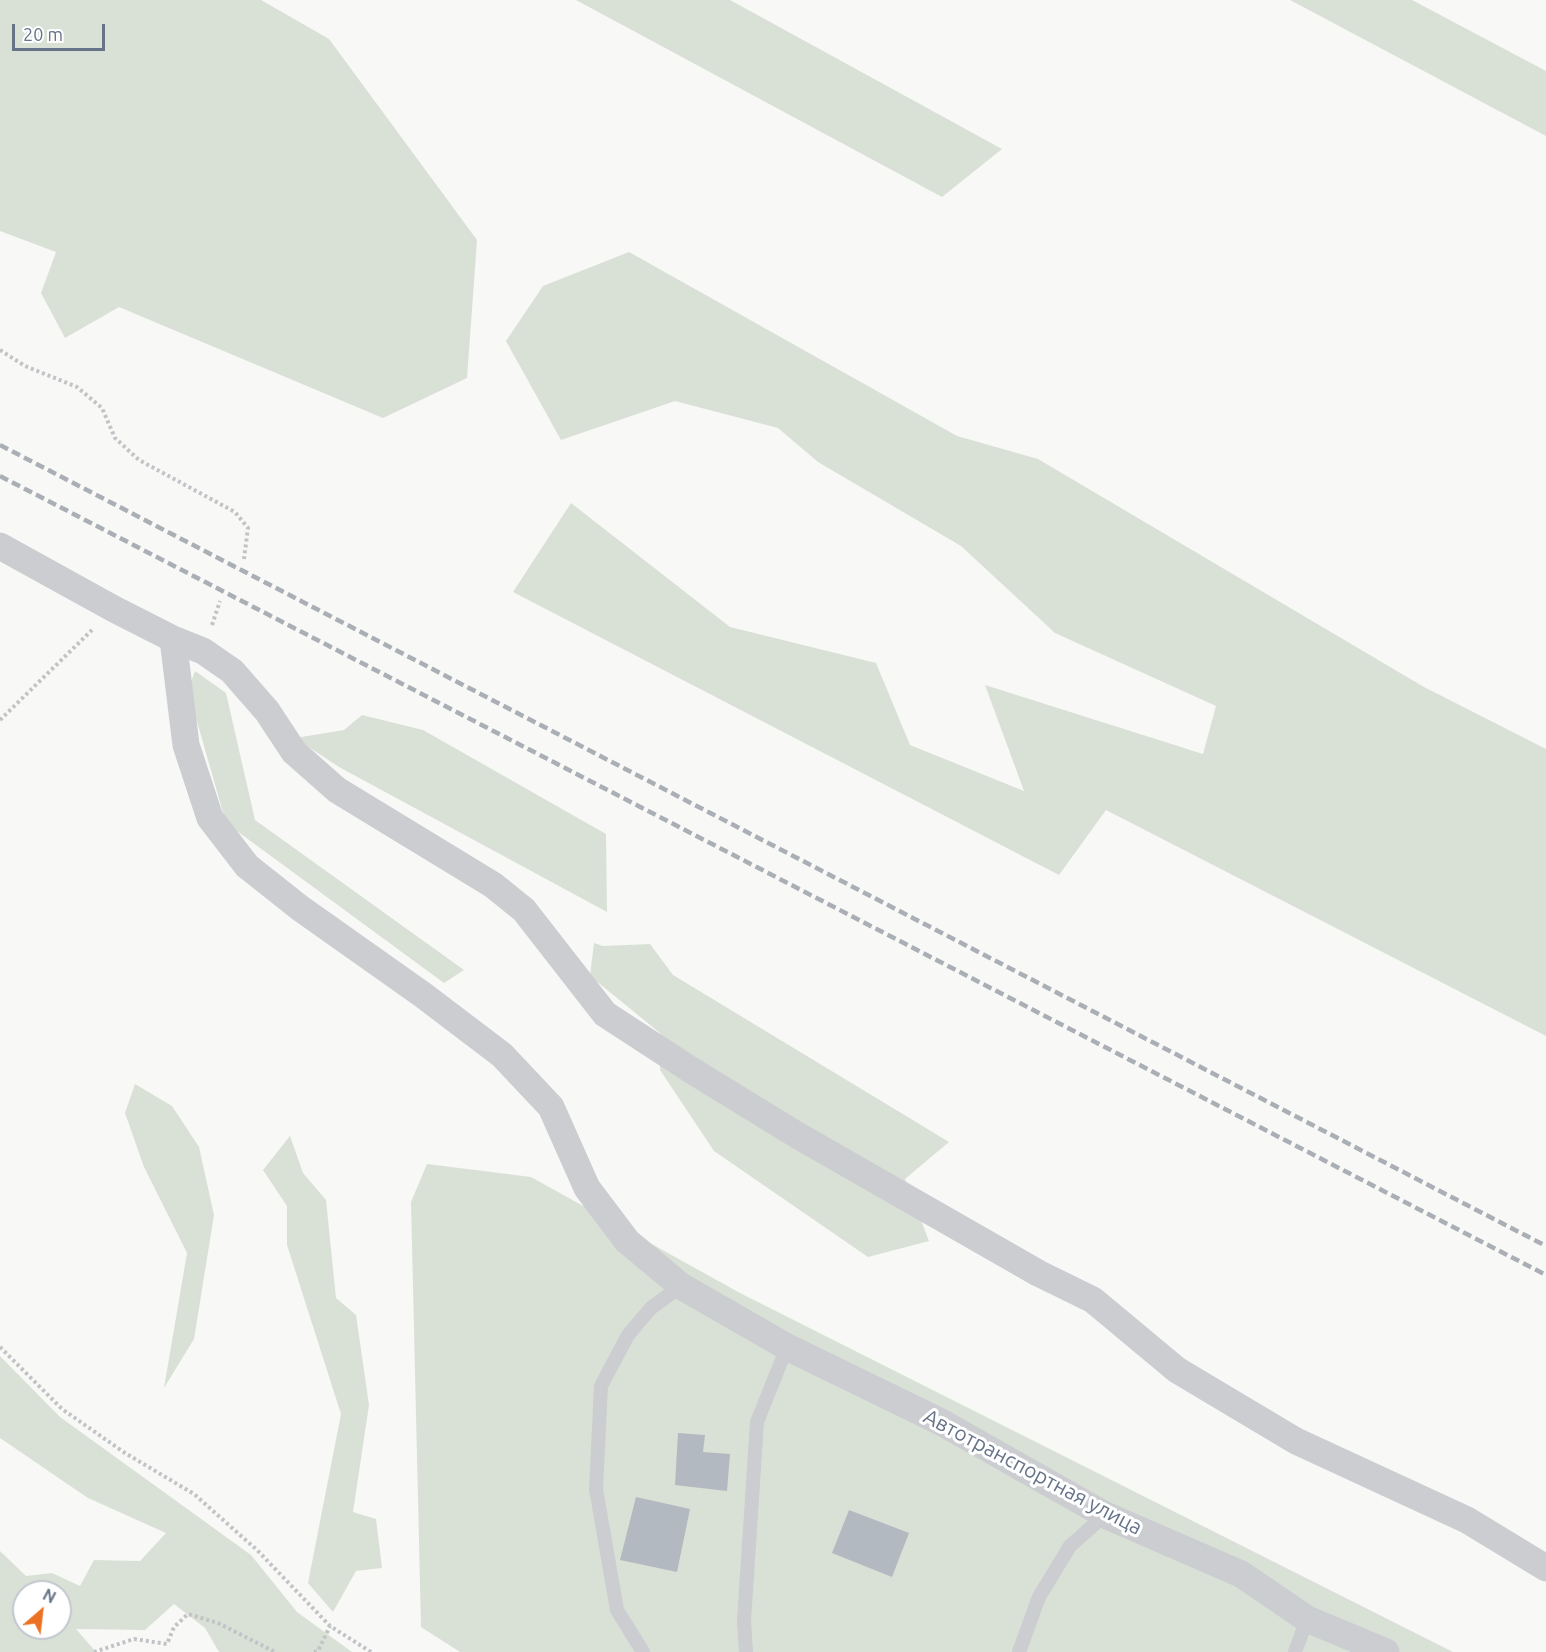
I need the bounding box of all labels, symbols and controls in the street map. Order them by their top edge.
scale bar [15,12,108,50]
text: 20 m [23,24,63,44]
street label: Автотранспортная улица [919,1404,1147,1540]
north arrow [12,1580,72,1640]
text: N [40,1585,59,1607]

